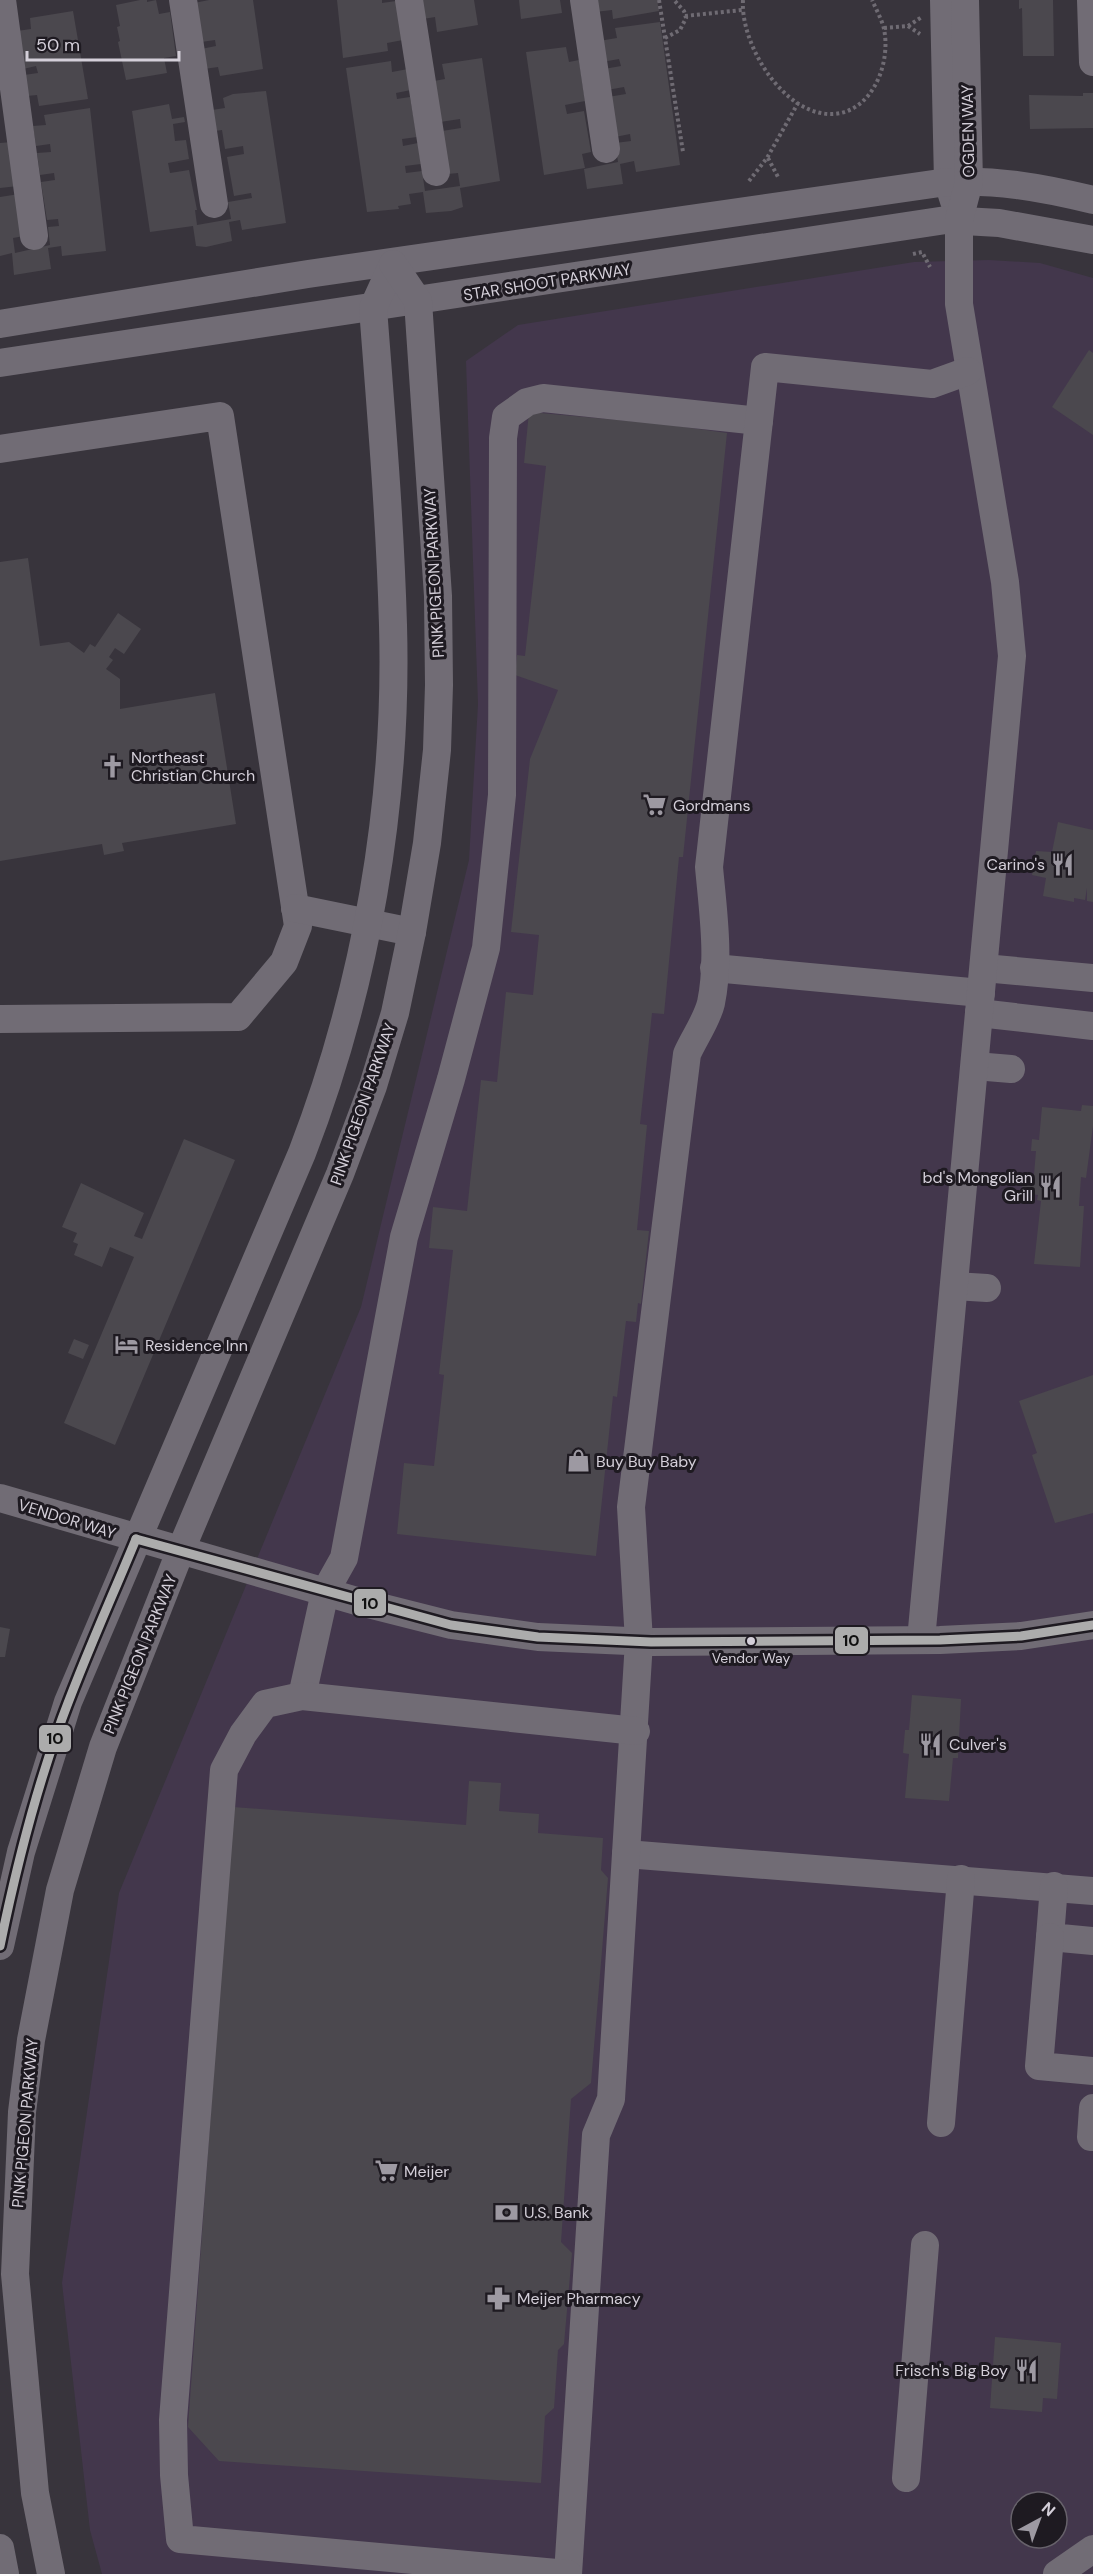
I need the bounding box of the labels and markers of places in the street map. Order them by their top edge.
place label: Northeast Christian Church [131,747,255,786]
church icon: Northeast Christian Church [100,753,126,779]
supermarket icon: Gordmans [642,792,668,818]
place label: Gordmans [673,795,750,816]
restaurant icon: Carino's [1050,851,1076,877]
place label: Carino's [987,854,1045,875]
place label: bd's Mongolian Grill [923,1167,1033,1206]
restaurant icon: bd's Mongolian Grill [1038,1173,1064,1199]
hotel icon: Residence Inn [114,1332,140,1358]
place label: Residence Inn [145,1335,248,1356]
shop icon: Buy Buy Baby [565,1448,591,1474]
place label: Buy Buy Baby [596,1451,697,1472]
marker: Vendor Way [745,1635,757,1647]
place label: Vendor Way [712,1649,790,1667]
restaurant icon: Culver's [918,1731,944,1757]
place label: Culver's [949,1734,1007,1755]
supermarket icon: Meijer [373,2158,399,2184]
place label: Meijer [404,2161,449,2182]
bank icon: U.S. Bank [493,2199,519,2225]
place label: U.S. Bank [524,2202,590,2223]
pharmacy icon: Meijer Pharmacy [486,2285,512,2311]
place label: Meijer Pharmacy [517,2288,641,2309]
restaurant icon: Frisch's Big Boy [1013,2357,1039,2383]
place label: Frisch's Big Boy [895,2360,1008,2381]

